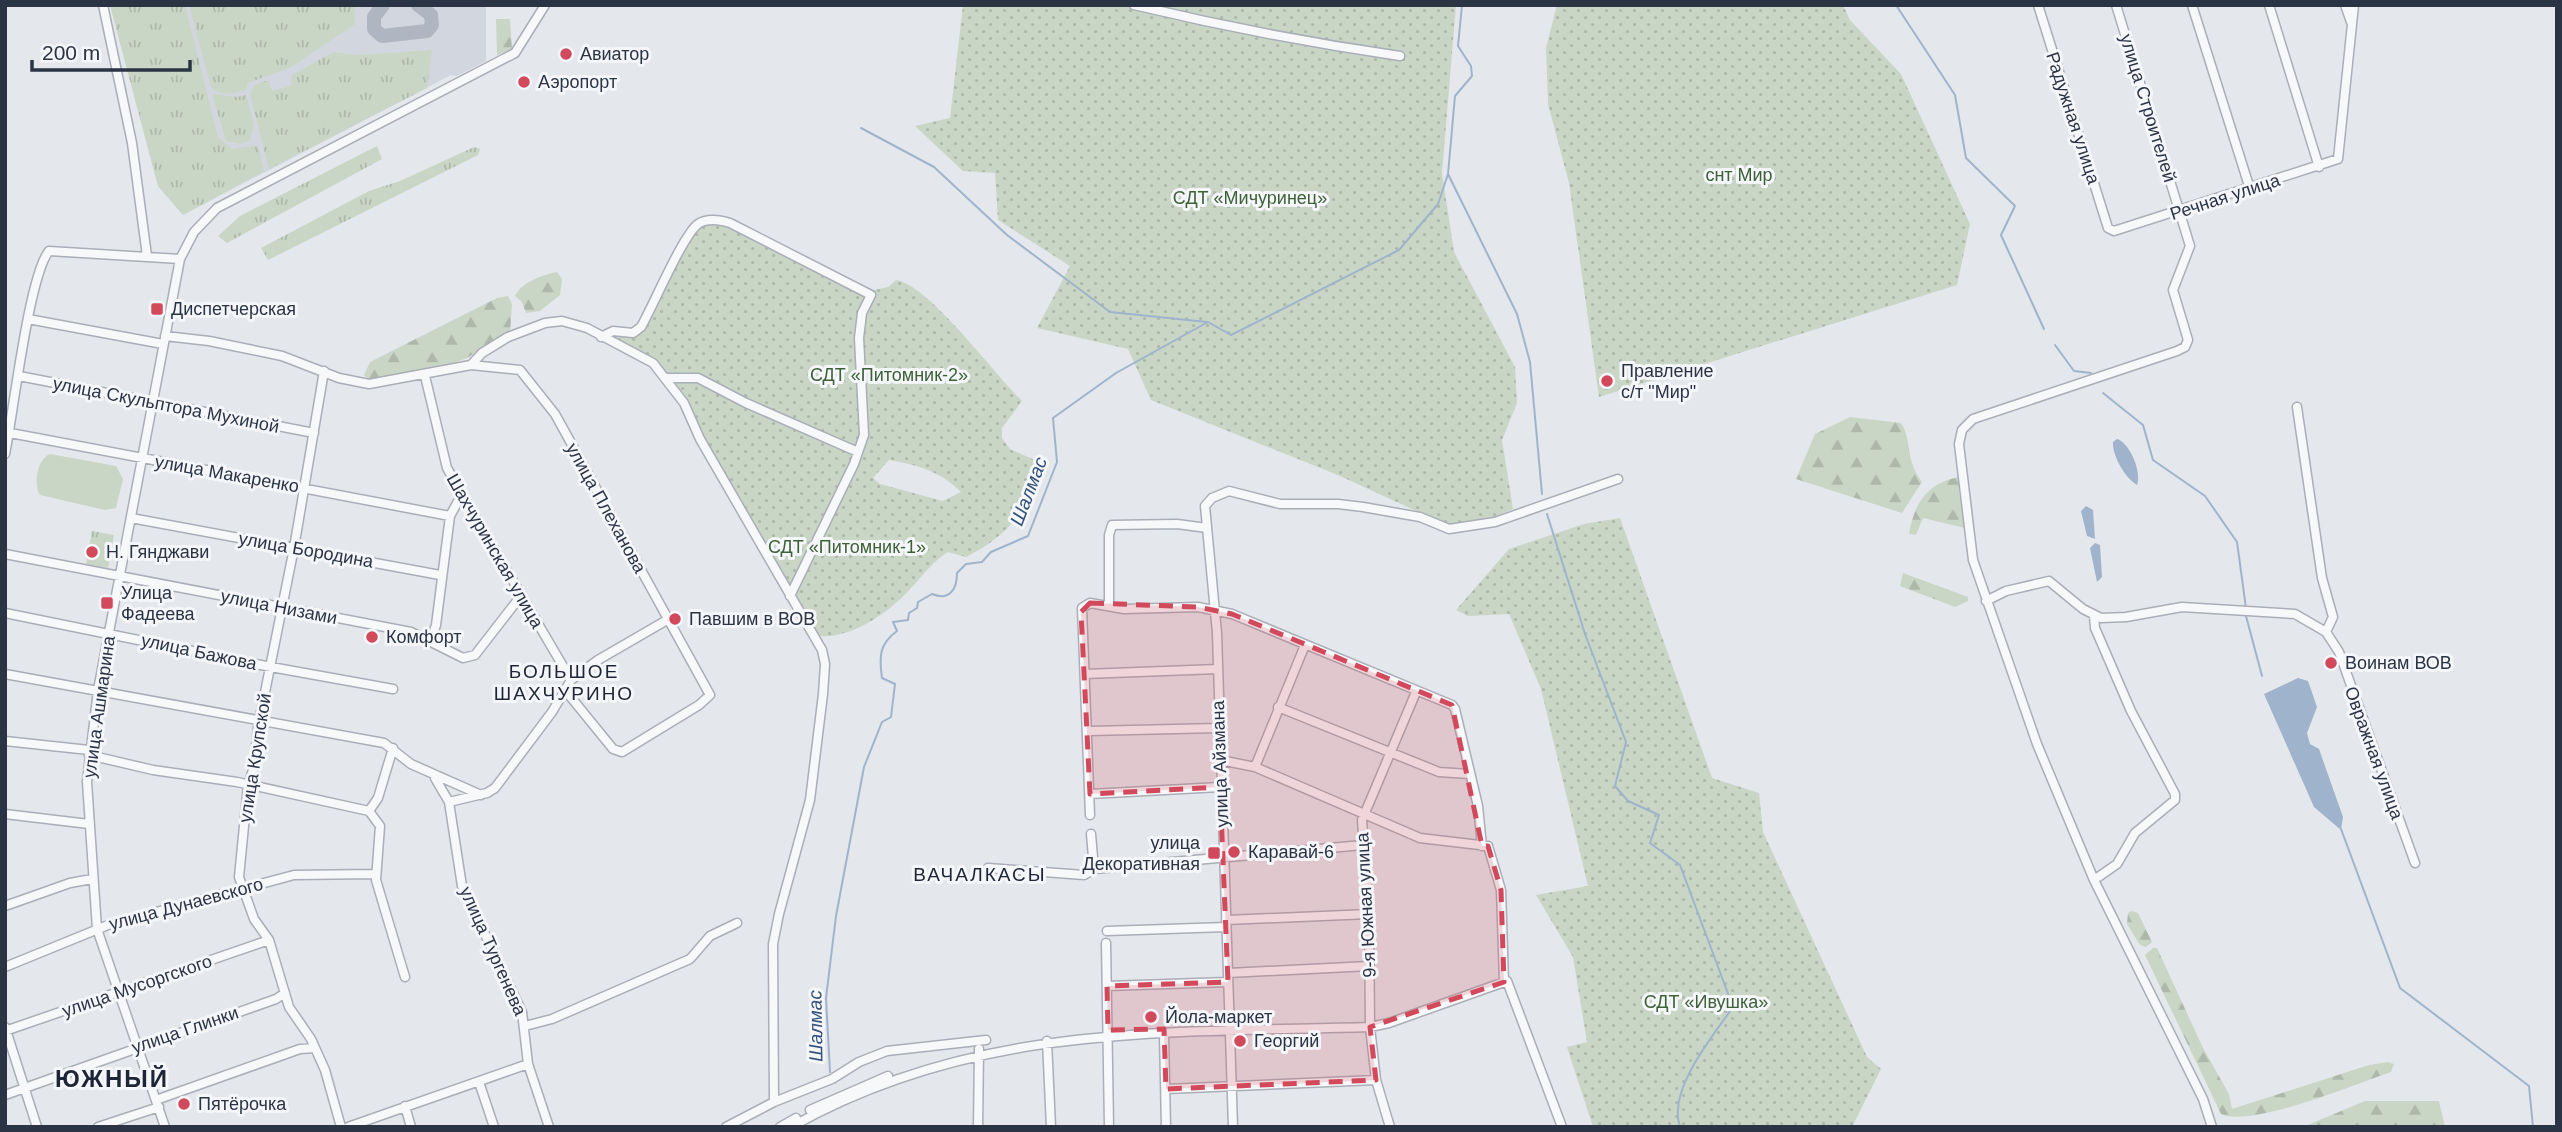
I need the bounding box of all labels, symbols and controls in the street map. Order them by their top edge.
scale bar [32,28,189,72]
street label: улица Строителей [2116,32,2180,184]
text: 200 m [42,41,100,64]
place label: Авиатор [580,44,649,64]
marker: Авиатор [558,46,574,62]
street label: Радужная улица [2042,50,2104,187]
place label: Аэропорт [538,72,617,92]
marker: Аэропорт [516,74,532,90]
park label: снт Мир [1705,165,1773,185]
street label: Речная улица [2168,170,2283,224]
park label: СДТ «Мичуринец» [1173,188,1327,208]
place label: Диспетчерская [171,299,296,319]
marker: Диспетчерская [149,301,165,317]
place label: Правление с/т "Мир" [1621,361,1714,402]
park label: СДТ «Питомник-2» [810,365,968,385]
street label: улица Скульптора Мухиной [51,373,281,437]
marker: Правление с/т "Мир" [1599,373,1615,389]
street label: улица Плеханова [562,439,651,577]
street label: улица Макаренко [153,451,301,497]
water label: Шалмас [1006,454,1051,528]
street label: Шахчуринская улица [443,470,548,633]
street label: улица Бородина [237,528,376,572]
park label: СДТ «Питомник-1» [768,537,926,557]
place label: Н. Гянджави [106,542,209,562]
marker: Н. Гянджави [84,544,100,560]
place label: Улица Фадеева [121,583,196,624]
street label: улица Низами [219,586,339,628]
marker: Улица Фадеева [99,595,115,611]
place label: Павшим в ВОВ [689,609,815,629]
marker: Павшим в ВОВ [667,611,683,627]
place label: Комфорт [386,627,462,647]
marker: Комфорт [364,629,380,645]
street label: улица Бажова [139,630,260,674]
street label: улица Ашмарина [79,634,119,779]
place label: Воинам ВОВ [2345,653,2452,673]
marker: Воинам ВОВ [2323,655,2339,671]
district label: БОЛЬШОЕ ШАХЧУРИНО [494,661,634,704]
street label: Овражная улица [2341,684,2408,823]
street label: улица Крупской [235,692,275,824]
street label: улица Айзмана [1208,699,1232,828]
street label: 9-я Южная улица [1352,831,1380,978]
place label: улица Декоративная [1083,833,1201,874]
place label: Каравай-6 [1248,842,1334,862]
marker: Каравай-6 [1226,844,1242,860]
marker: улица Декоративная [1206,845,1222,861]
district label: ВАЧАЛКАСЫ [913,864,1047,885]
street label: улица Дунаевского [107,874,265,934]
street label: улица Тургенева [456,884,531,1019]
street label: улица Мусоргского [59,951,215,1021]
water label: Шалмас [804,989,827,1062]
park label: СДТ «Ивушка» [1644,992,1768,1012]
street label: улица Глинки [129,1002,241,1058]
place label: Йола-маркет [1165,1006,1272,1027]
marker: Йола-маркет [1143,1009,1159,1025]
place label: Георгий [1254,1031,1319,1051]
marker: Георгий [1232,1033,1248,1049]
district label: ЮЖНЫЙ [55,1065,169,1092]
place label: Пятёрочка [198,1094,287,1114]
marker: Пятёрочка [176,1096,192,1112]

